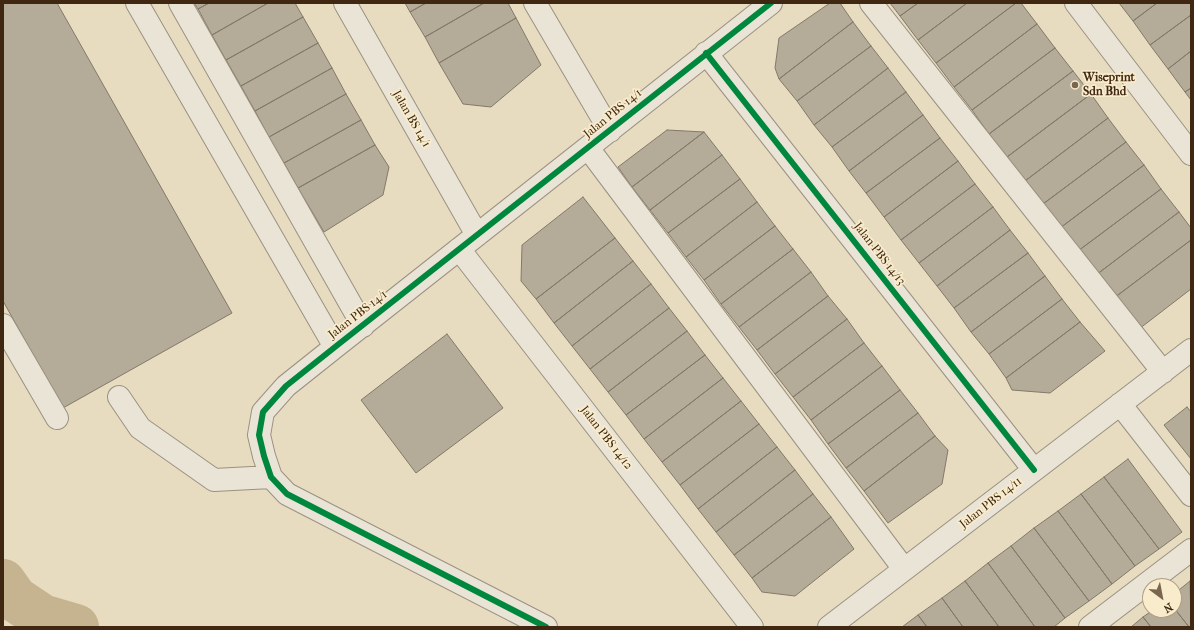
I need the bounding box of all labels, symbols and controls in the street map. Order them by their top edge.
place label: Wiseprint Sdn Bhd [1083,71,1135,99]
marker: Wiseprint Sdn Bhd [1070,80,1080,90]
street label: Jalan PBS 14/1 [581,86,645,142]
street label: Jalan BS 14/1 [389,88,433,150]
street label: Jalan PBS 14/13 [850,220,908,288]
street label: Jalan PBS 14/1 [326,288,390,342]
street label: Jalan PBS 14/12 [577,403,635,473]
street label: Jalan PBS 14/11 [957,474,1025,532]
north arrow [1142,578,1182,618]
text: N [1161,600,1175,615]

